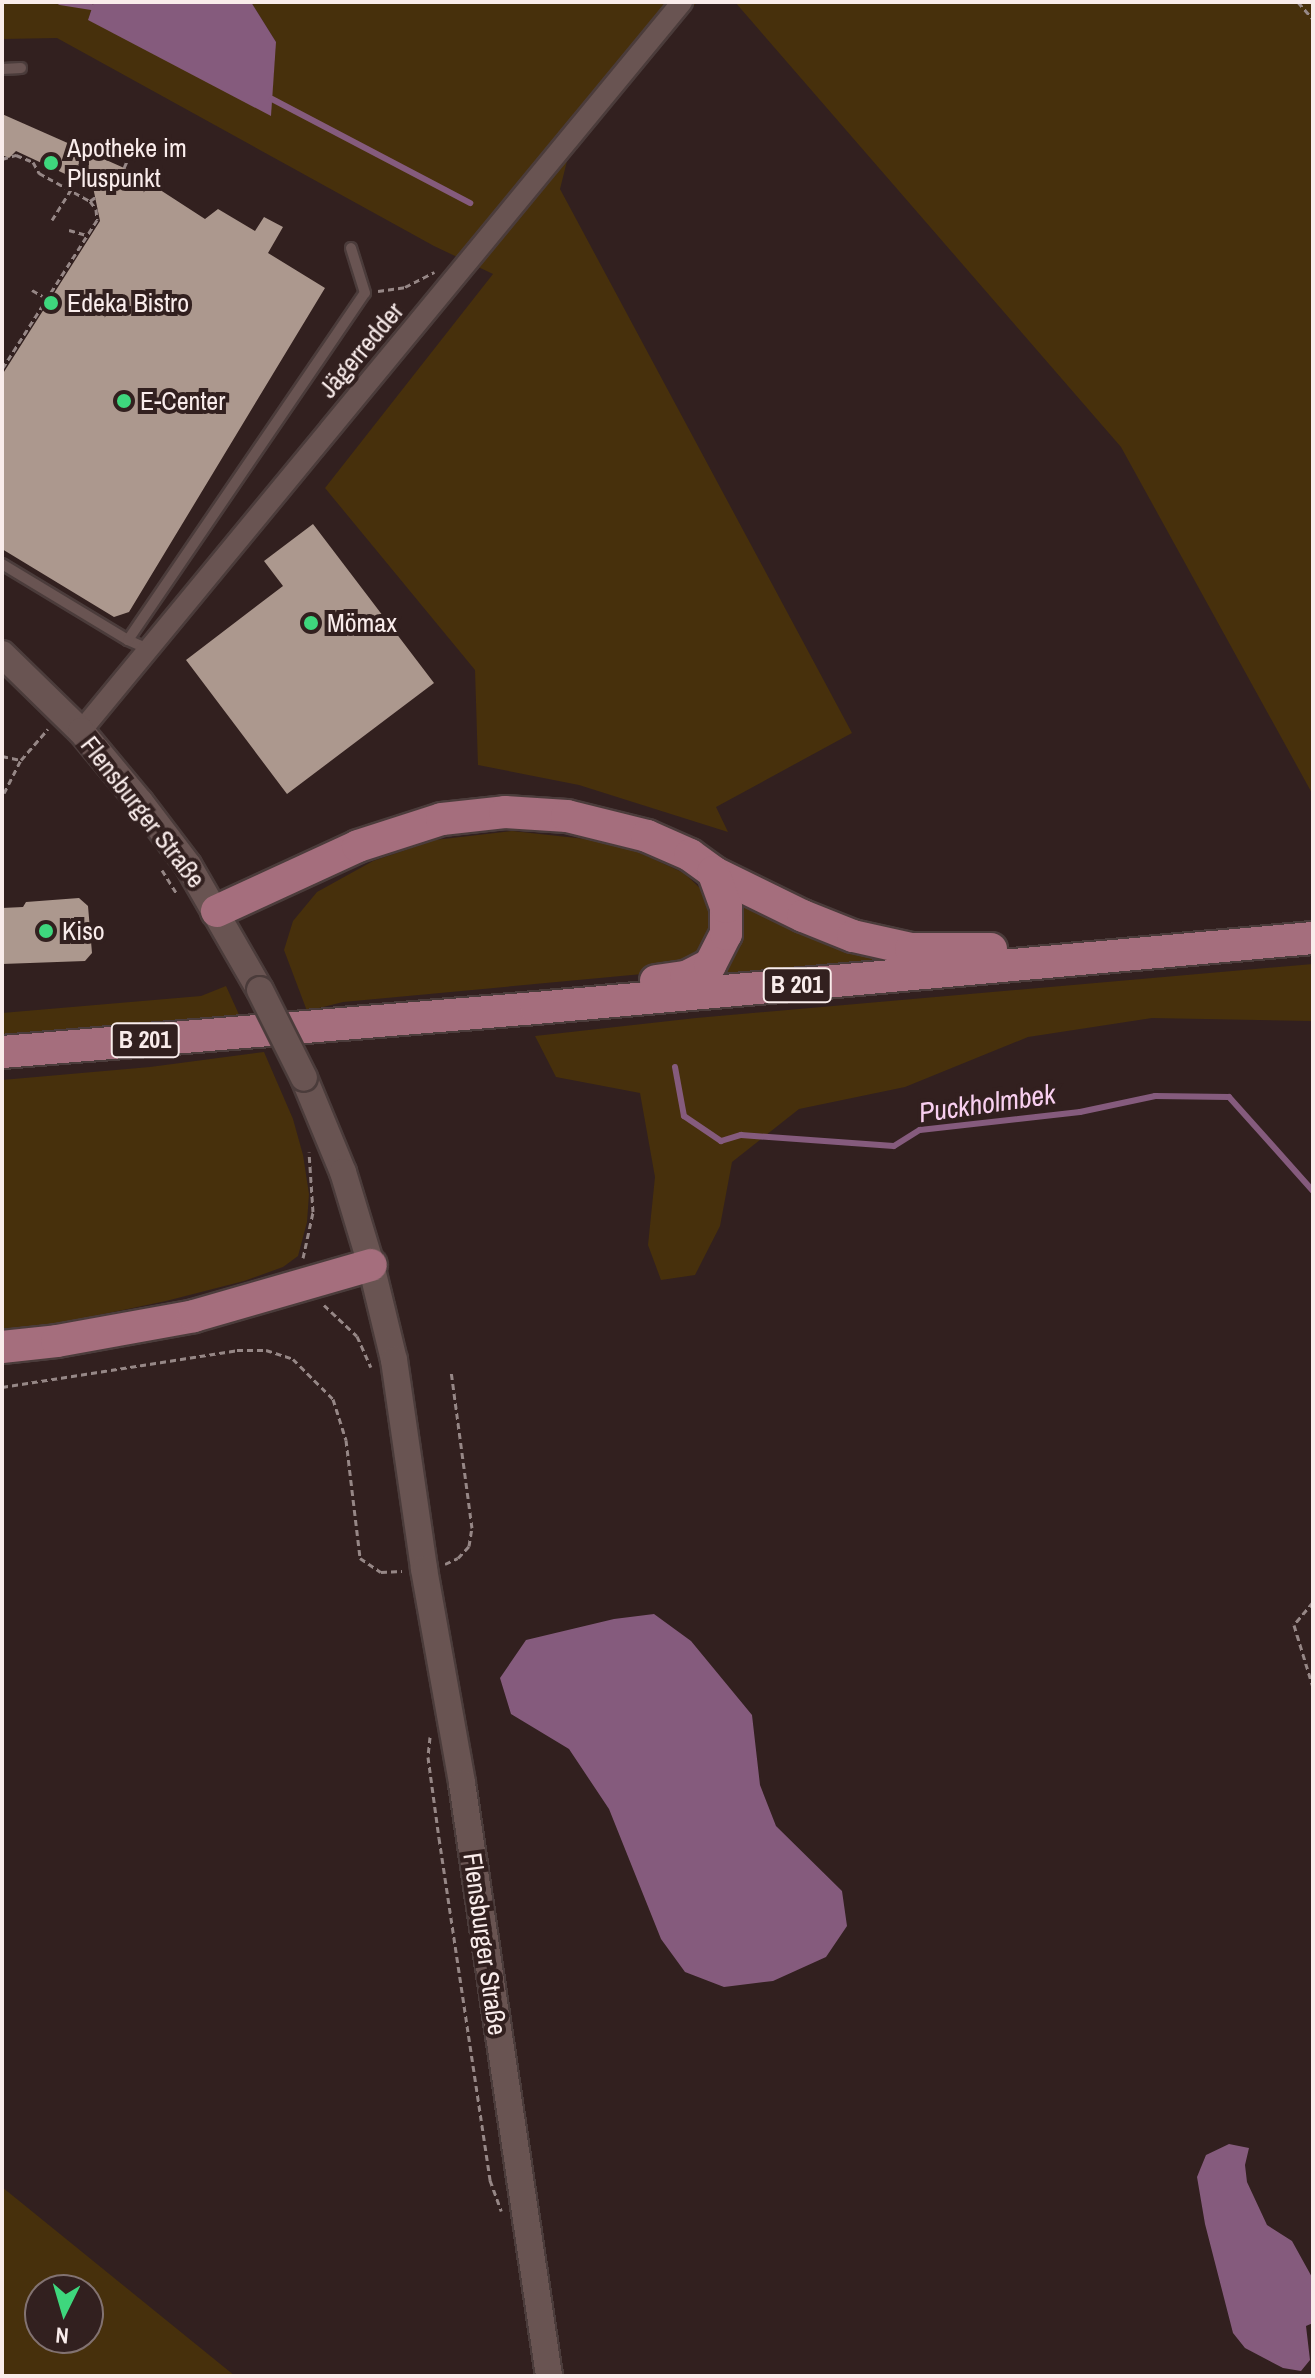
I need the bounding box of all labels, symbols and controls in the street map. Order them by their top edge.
place label: Apotheke im Pluspunkt [67,132,187,194]
marker: Apotheke im Pluspunkt [42,154,60,172]
place label: Edeka Bistro [67,287,189,319]
marker: Edeka Bistro [42,294,60,312]
street label: Jägerredder [312,296,410,404]
place label: E-Center [140,385,225,417]
marker: E-Center [115,392,133,410]
place label: Mömax [327,607,397,639]
marker: Mömax [302,614,320,632]
street label: Flensburger Straße [74,730,212,894]
place label: Kiso [62,915,105,947]
marker: Kiso [37,922,55,940]
road number: B 201 [761,965,833,1005]
road number: B 201 [109,1020,181,1060]
water label: Puckholmbek [916,1077,1058,1129]
street label: Flensburger Straße [457,1851,513,2037]
north arrow [24,2274,104,2354]
text: N [54,2320,70,2351]

